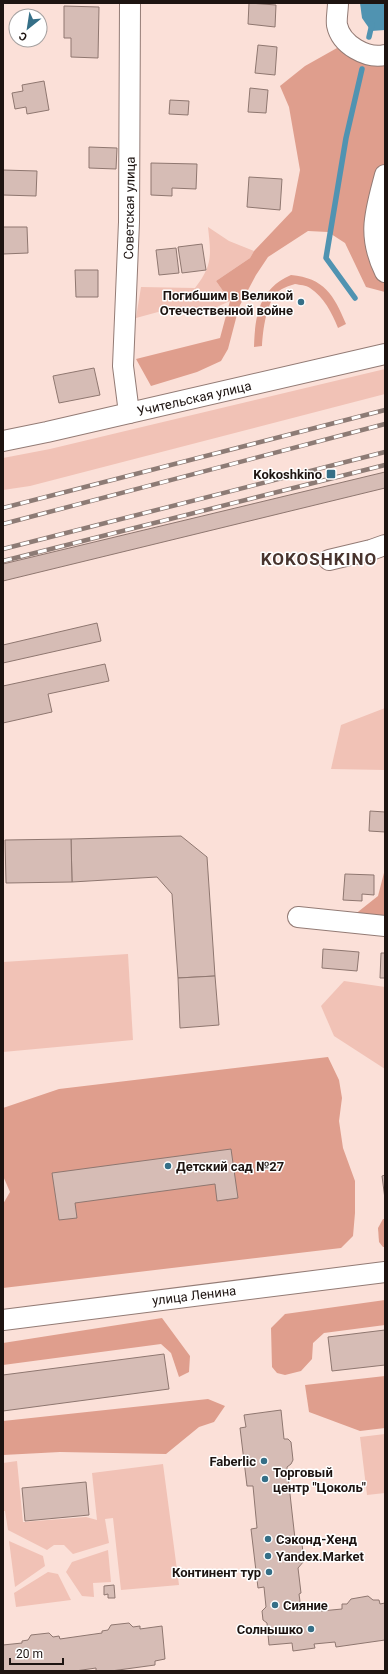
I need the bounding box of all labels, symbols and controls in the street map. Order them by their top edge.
north arrow [8,8,48,48]
text: С [17,29,30,44]
street label: Советская улица [121,156,138,260]
place label: Погибшим в Великой Отечественной войне [160,288,293,318]
marker: Погибшим в Великой Отечественной войне [296,297,306,307]
street label: Учительская улица [136,378,253,419]
place label: Kokoshkino [253,467,322,482]
marker: Kokoshkino [325,468,337,480]
district label: KOKOSHKINO [261,549,377,569]
place label: Детский сад №27 [176,1159,284,1174]
marker: Детский сад №27 [163,1161,173,1171]
street label: улица Ленина [151,1283,237,1308]
place label: Faberlic [209,1454,256,1469]
marker: Faberlic [259,1456,269,1466]
place label: Торговый центр "Цоколь" [273,1465,366,1495]
marker: Торговый центр "Цоколь" [260,1474,270,1484]
place label: Сэконд-Хенд [276,1532,357,1547]
marker: Сэконд-Хенд [263,1534,273,1544]
place label: Yandex.Market [276,1549,365,1564]
marker: Yandex.Market [263,1551,273,1561]
place label: Континент тур [172,1565,261,1580]
marker: Континент тур [264,1567,274,1577]
place label: Сияние [283,1598,328,1613]
marker: Сияние [270,1600,280,1610]
place label: Солнышко [237,1622,303,1637]
marker: Солнышко [306,1624,316,1634]
scale bar [10,1640,63,1666]
text: 20 m [16,1647,43,1661]

